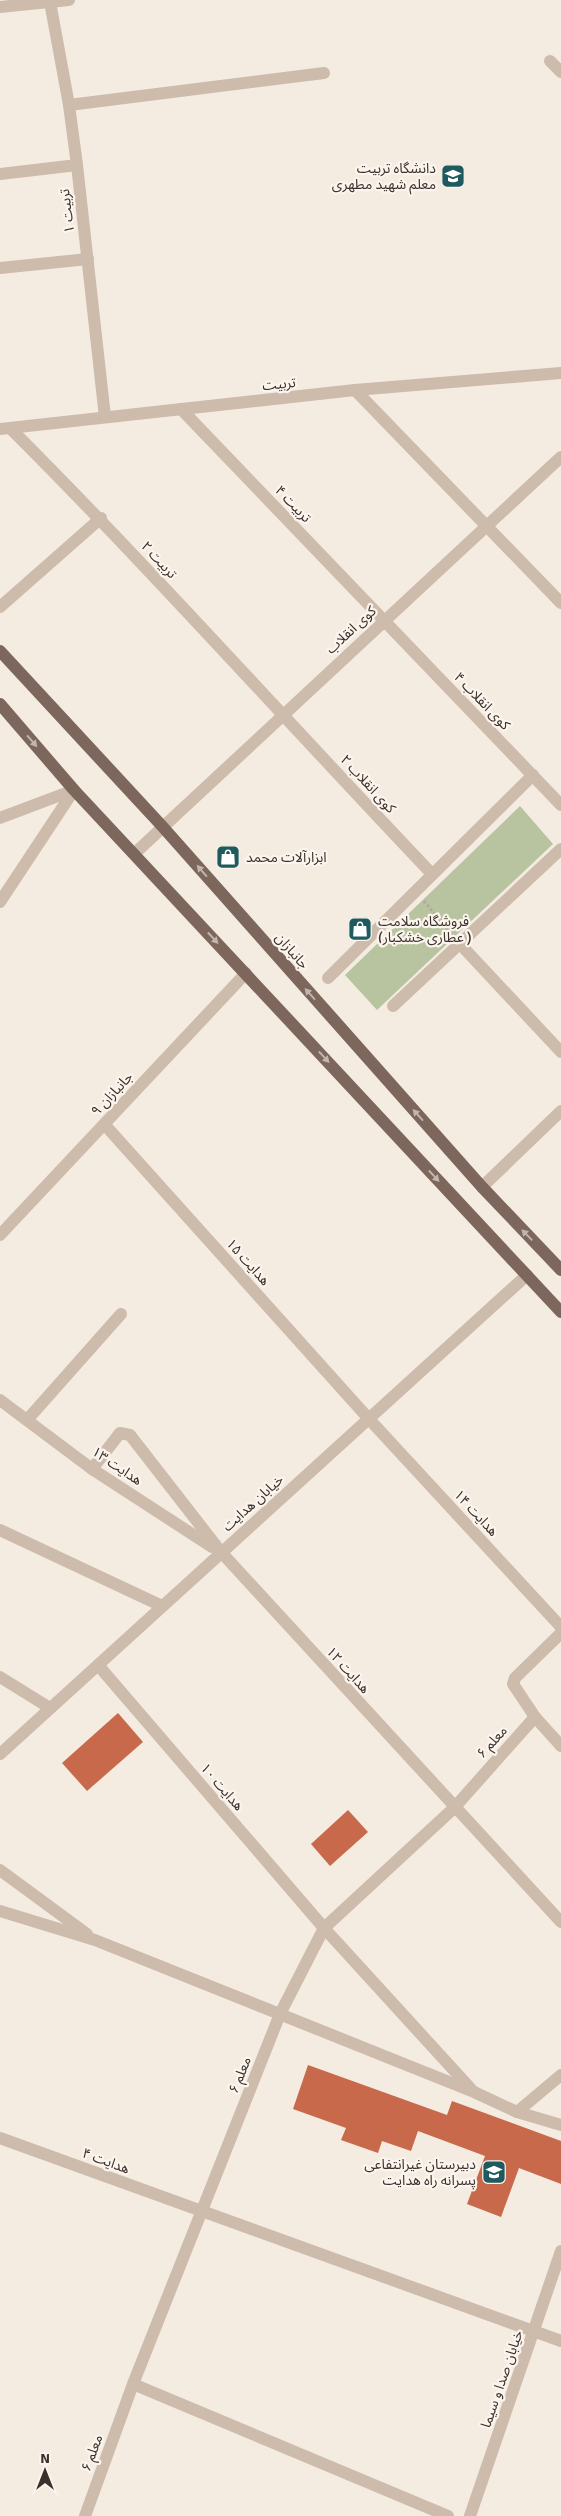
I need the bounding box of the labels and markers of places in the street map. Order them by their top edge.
place label: دانشگاه تربیت معلم شهید مطهری [332,160,436,195]
school or university icon: دانشگاه تربیت معلم شهید مطهری [440,163,466,189]
shop icon: ابزارآلات محمد [215,844,241,870]
place label: ابزارآلات محمد [246,849,327,866]
place label: فروشگاه سلامت (عطاری خشکبار ) [378,913,472,946]
shop icon: فروشگاه سلامت (عطاری خشکبار ) [347,916,373,942]
place label: دبیرستان غیرانتفاعی پسرانه راه هدایت [364,2156,476,2190]
school or university icon: دبیرستان غیرانتفاعی پسرانه راه هدایت [481,2159,507,2185]

